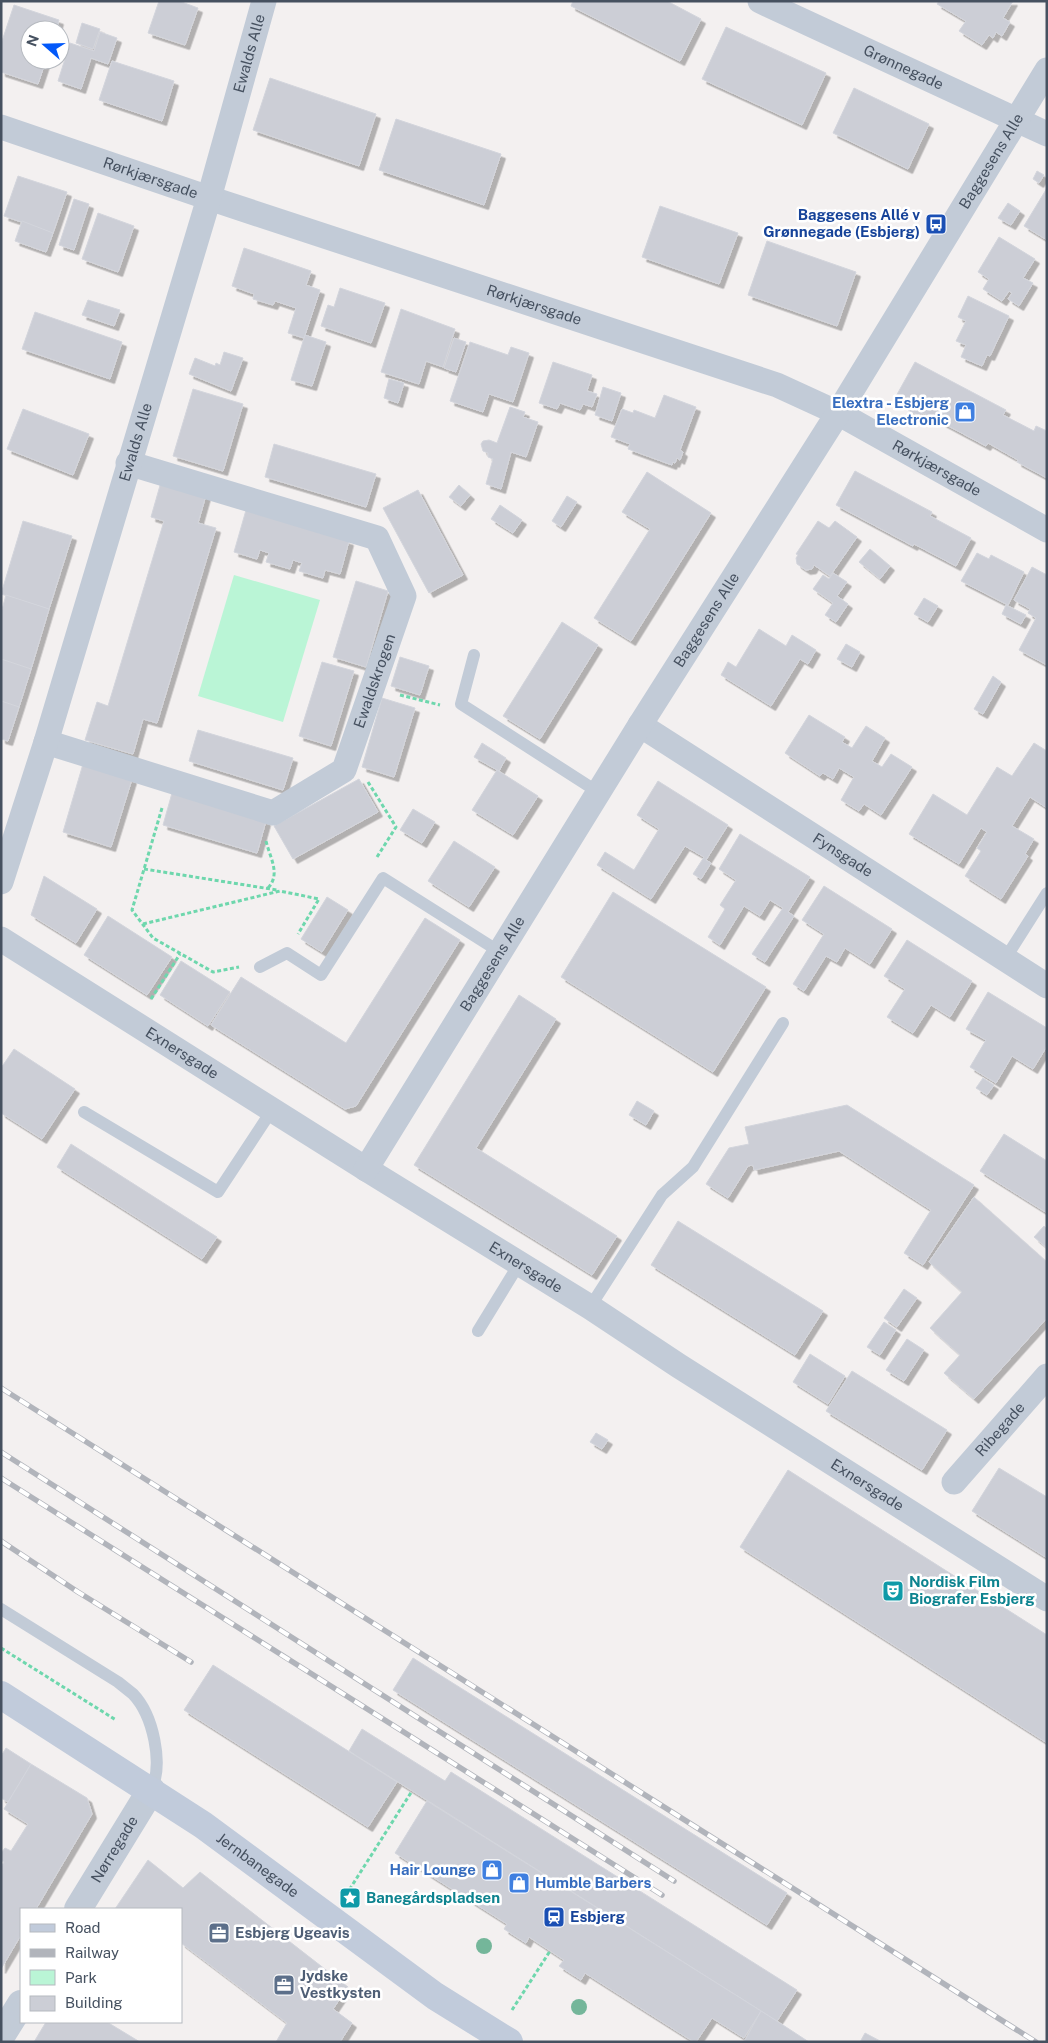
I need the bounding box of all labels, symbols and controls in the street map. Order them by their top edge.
street label: Ewalds Alle [230,12,268,95]
north arrow [20,20,70,70]
text: N [23,33,42,48]
street label: Grønnegade [861,41,946,93]
street label: Baggesens Alle [955,110,1026,212]
street label: Rørkjærsgade [101,154,200,202]
place label: Baggesens Allé v Grønnegade (Esbjerg) [763,206,920,240]
bus stop icon: Baggesens Allé v Grønnegade (Esbjerg) [924,212,948,236]
street label: Rørkjærsgade [485,281,584,328]
place label: Elextra - Esbjerg Electronic [832,394,950,428]
shop icon: Elextra - Esbjerg Electronic [953,400,977,424]
street label: Ewalds Alle [116,401,155,483]
street label: Rørkjærsgade [890,436,984,499]
street label: Baggesens Alle [670,569,742,670]
street label: Ewaldskrogen [350,631,398,730]
street label: Fynsgade [810,829,876,880]
street label: Baggesens Alle [456,913,528,1014]
street label: Exnersgade [143,1023,222,1082]
street label: Exnersgade [486,1238,566,1296]
street label: Ribegade [972,1399,1028,1460]
street label: Exnersgade [828,1455,907,1514]
place label: Nordisk Film Biografer Esbjerg [909,1573,1035,1607]
theatre icon: Nordisk Film Biografer Esbjerg [881,1579,905,1603]
street label: Nørregade [87,1813,141,1885]
street label: Jernbanegade [213,1829,302,1901]
shop icon: Hair Lounge [480,1858,504,1882]
place label: Hair Lounge [390,1861,476,1878]
shop icon: Humble Barbers [507,1871,531,1895]
place label: Humble Barbers [535,1874,651,1891]
place icon: Banegårdspladsen [338,1886,362,1910]
place label: Banegårdspladsen [366,1889,500,1906]
station icon: Esbjerg [542,1905,566,1929]
legend [20,1908,182,2023]
place label: Esbjerg [570,1908,626,1925]
text: Road [65,1919,101,1936]
office icon: Esbjerg Ugeavis [207,1921,231,1945]
place label: Esbjerg Ugeavis [235,1924,350,1941]
text: Railway [65,1944,119,1961]
place label: Jydske Vestkysten [300,1967,381,2001]
text: Park [65,1969,97,1986]
office icon: Jydske Vestkysten [272,1973,296,1997]
text: Building [65,1994,123,2011]

